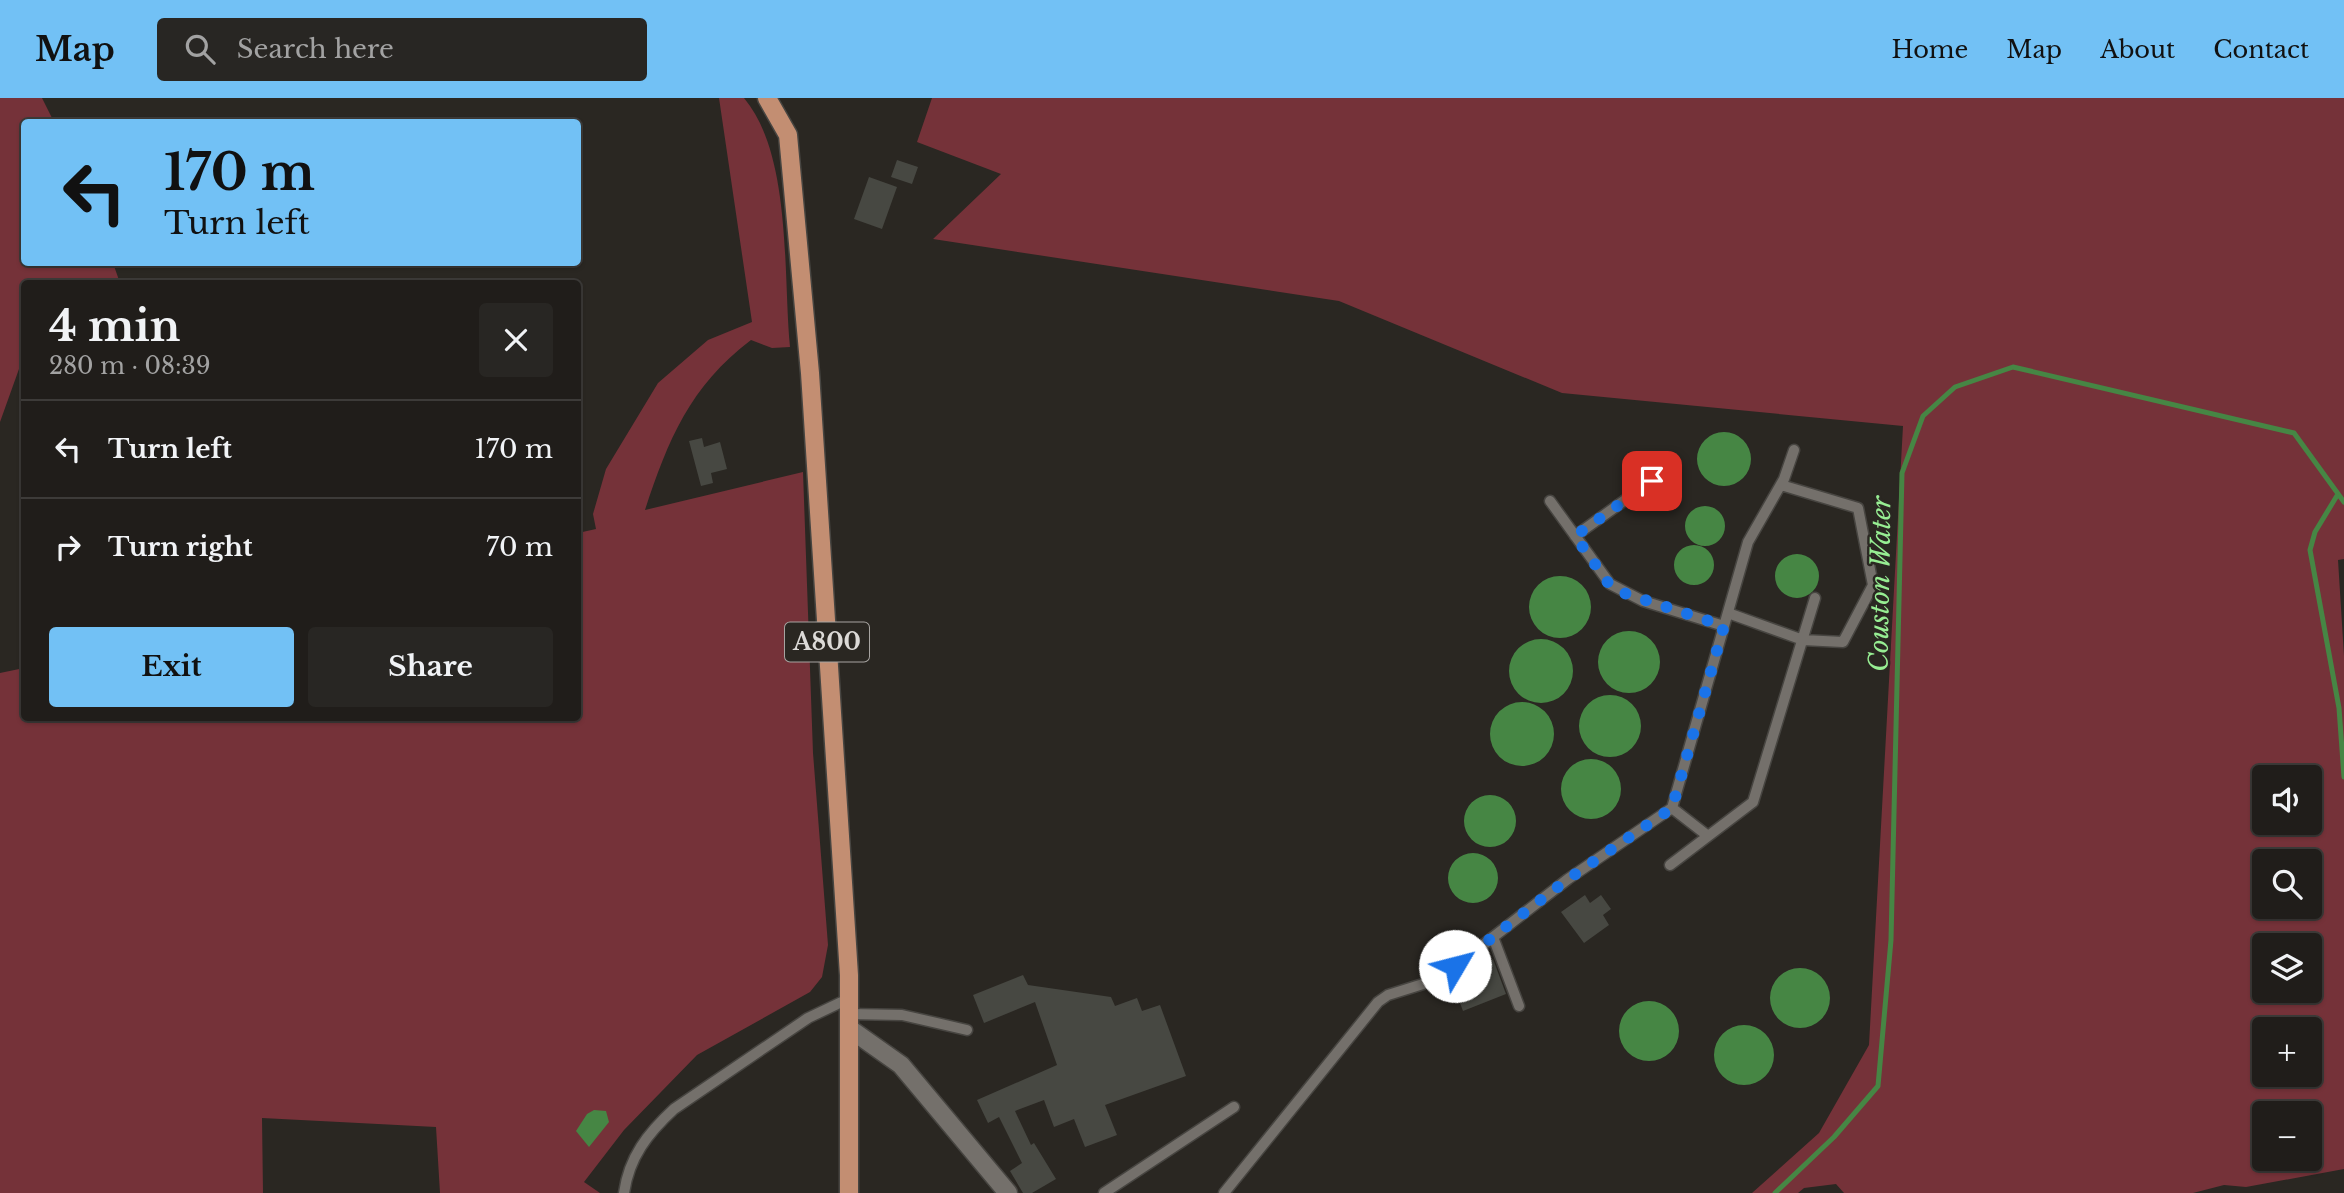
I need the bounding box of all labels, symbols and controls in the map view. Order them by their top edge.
search box [157,18,647,81]
text: Map [35,29,115,70]
icon: search [181,30,219,68]
text: Search here [237,33,394,65]
text: Home [1892,35,1968,64]
text: Map [2006,35,2062,64]
text: About [2100,35,2175,64]
text: Contact [2213,35,2309,64]
text: 170 m [164,142,315,203]
icon: left [49,147,140,238]
text: Turn left [164,203,310,243]
text: 4 min [49,300,180,352]
button: close [479,303,553,377]
text: 280 m · 08:39 [49,352,210,380]
icon: left [49,430,87,468]
text: Turn left [108,433,232,465]
text: 170 m [474,433,553,465]
pin [1622,451,1682,511]
icon: arrive [1633,462,1671,500]
water label: Couston Water [1862,495,1898,672]
icon: right [49,528,87,566]
text: Turn right [108,531,253,563]
text: 70 m [486,531,553,563]
road number: A800 [785,622,869,662]
button: Exit [49,627,294,707]
button: Share [308,627,553,707]
map controls [2252,765,2322,1171]
button: sound [2252,765,2322,835]
button: search [2252,849,2322,919]
position arrow [1418,929,1492,1003]
button: layers [2252,933,2322,1003]
button: + [2252,1017,2322,1087]
button: − [2252,1101,2322,1171]

